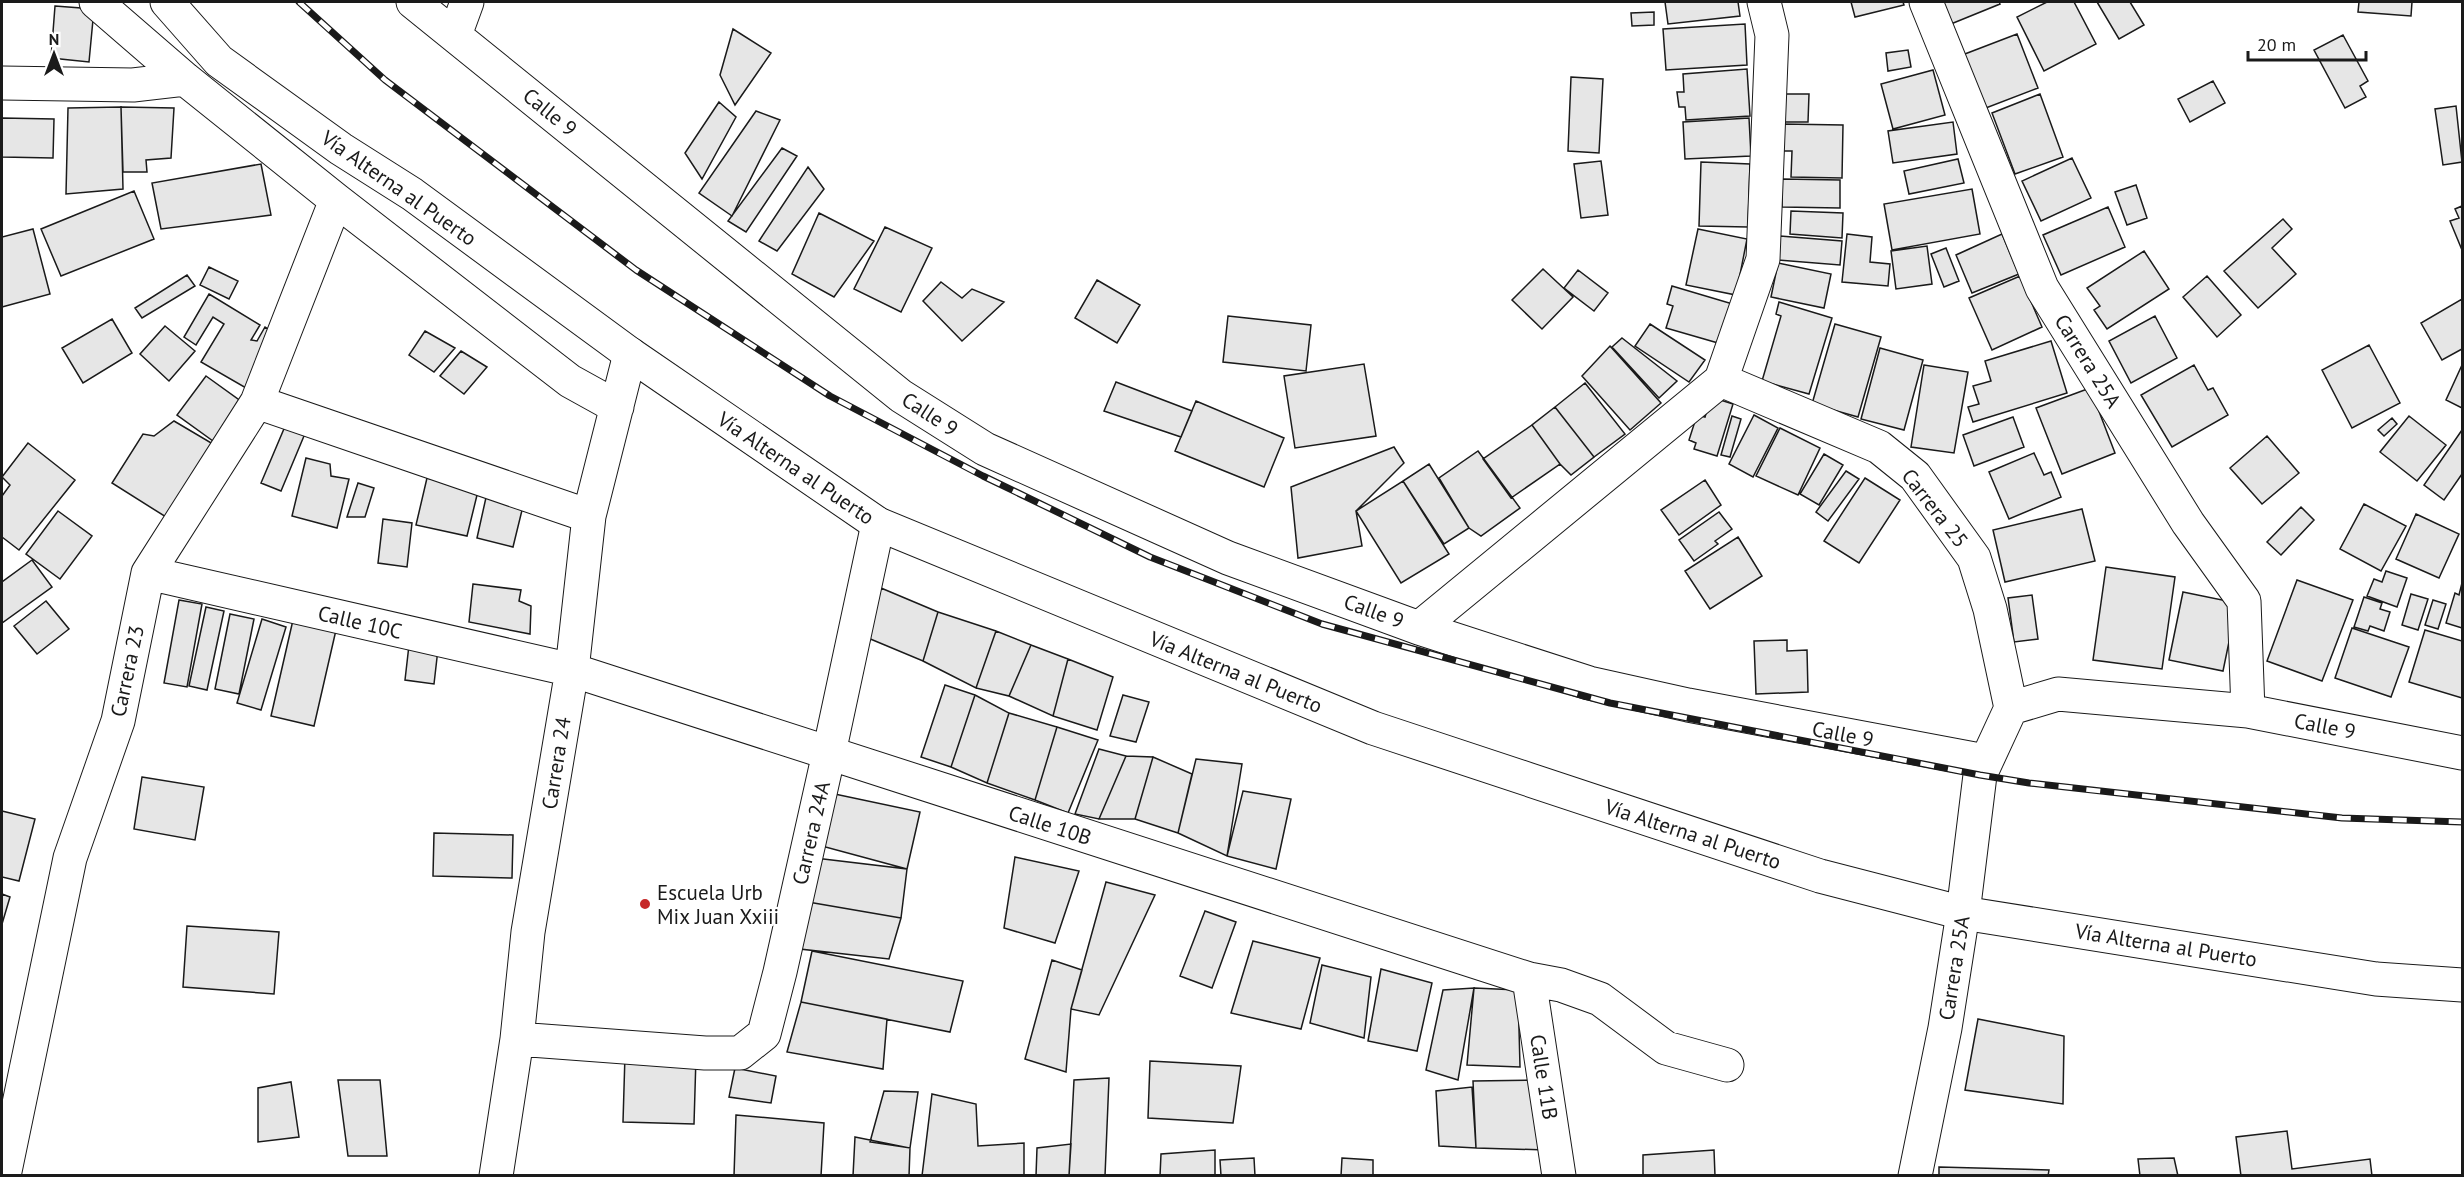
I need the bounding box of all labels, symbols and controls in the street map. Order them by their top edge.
north arrow [24,24,84,84]
scale bar [2248,24,2366,62]
text: N [49,29,59,49]
text: 20 m [2257,33,2296,56]
street label: Calle 9 [517,82,583,142]
street label: Vía Alterna al Puerto [315,124,482,252]
street label: Carrera 25A [2049,309,2128,413]
street label: Calle 9 [897,386,963,442]
street label: Vía Alterna al Puerto [712,405,880,531]
street label: Carrera 25 [1896,463,1974,553]
street label: Calle 9 [1340,588,1408,634]
street label: Calle 10C [315,599,405,645]
street label: Carrera 23 [104,623,150,719]
street label: Vía Alterna al Puerto [1145,625,1326,719]
street label: Calle 9 [2292,707,2358,745]
street label: Carrera 24 [535,715,577,811]
street label: Calle 9 [1810,715,1876,753]
street label: Carrera 24A [786,778,836,887]
street label: Vía Alterna al Puerto [1601,792,1784,875]
street label: Calle 10B [1005,799,1095,851]
place label: Escuela Urb Mix Juan Xxiii [657,879,779,930]
marker: Escuela Urb Mix Juan Xxiii [638,897,652,911]
street label: Carrera 25A [1932,913,1976,1022]
street label: Vía Alterna al Puerto [2072,917,2259,973]
street label: Calle 11B [1524,1033,1564,1121]

